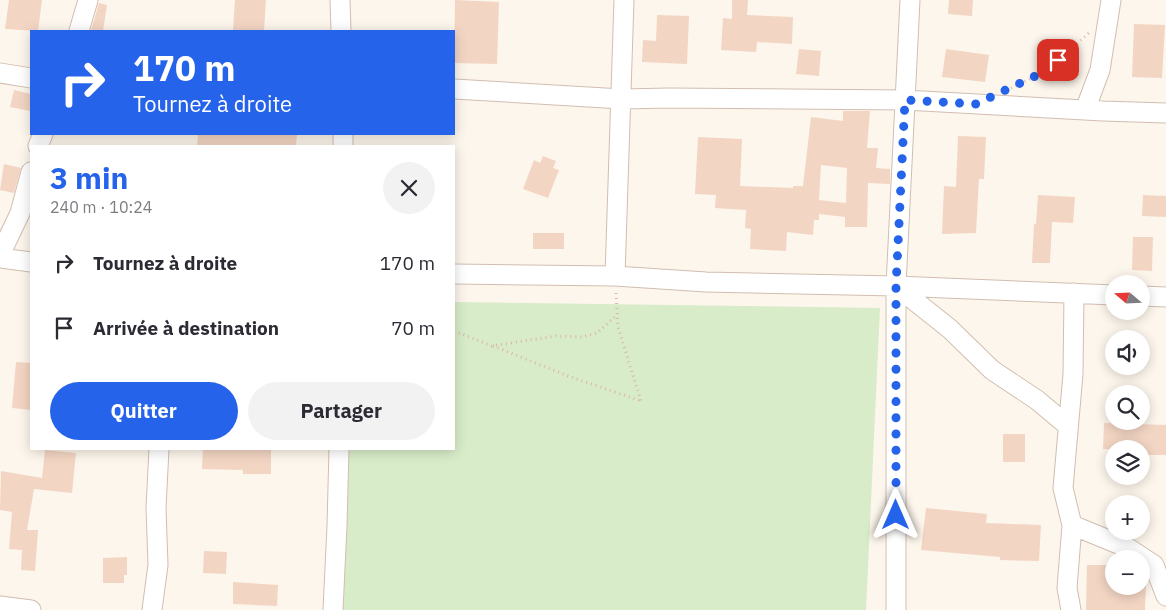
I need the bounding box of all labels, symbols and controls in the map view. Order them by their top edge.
pin [1037,39,1079,81]
text: 170 m [133,45,236,91]
icon: arrive [1044,46,1072,74]
icon: right [50,50,115,115]
text: Tournez à droite [133,89,292,118]
text: 3 min [50,158,128,197]
button: close [383,162,435,214]
text: 240 m · 10:24 [50,197,152,217]
icon: right [50,249,78,277]
text: Tournez à droite [93,251,237,275]
text: 170 m [380,251,435,275]
north arrow [1105,275,1150,320]
map controls [1105,275,1150,595]
icon: arrive [50,314,78,342]
text: Arrivée à destination [93,316,279,340]
text: 70 m [391,316,435,340]
button: sound [1105,330,1150,375]
button: Quitter [50,382,238,440]
button: Partager [248,382,435,440]
button: search [1105,385,1150,430]
button: layers [1105,440,1150,485]
position arrow [869,488,921,540]
button: + [1105,495,1150,540]
button: − [1105,550,1150,595]

